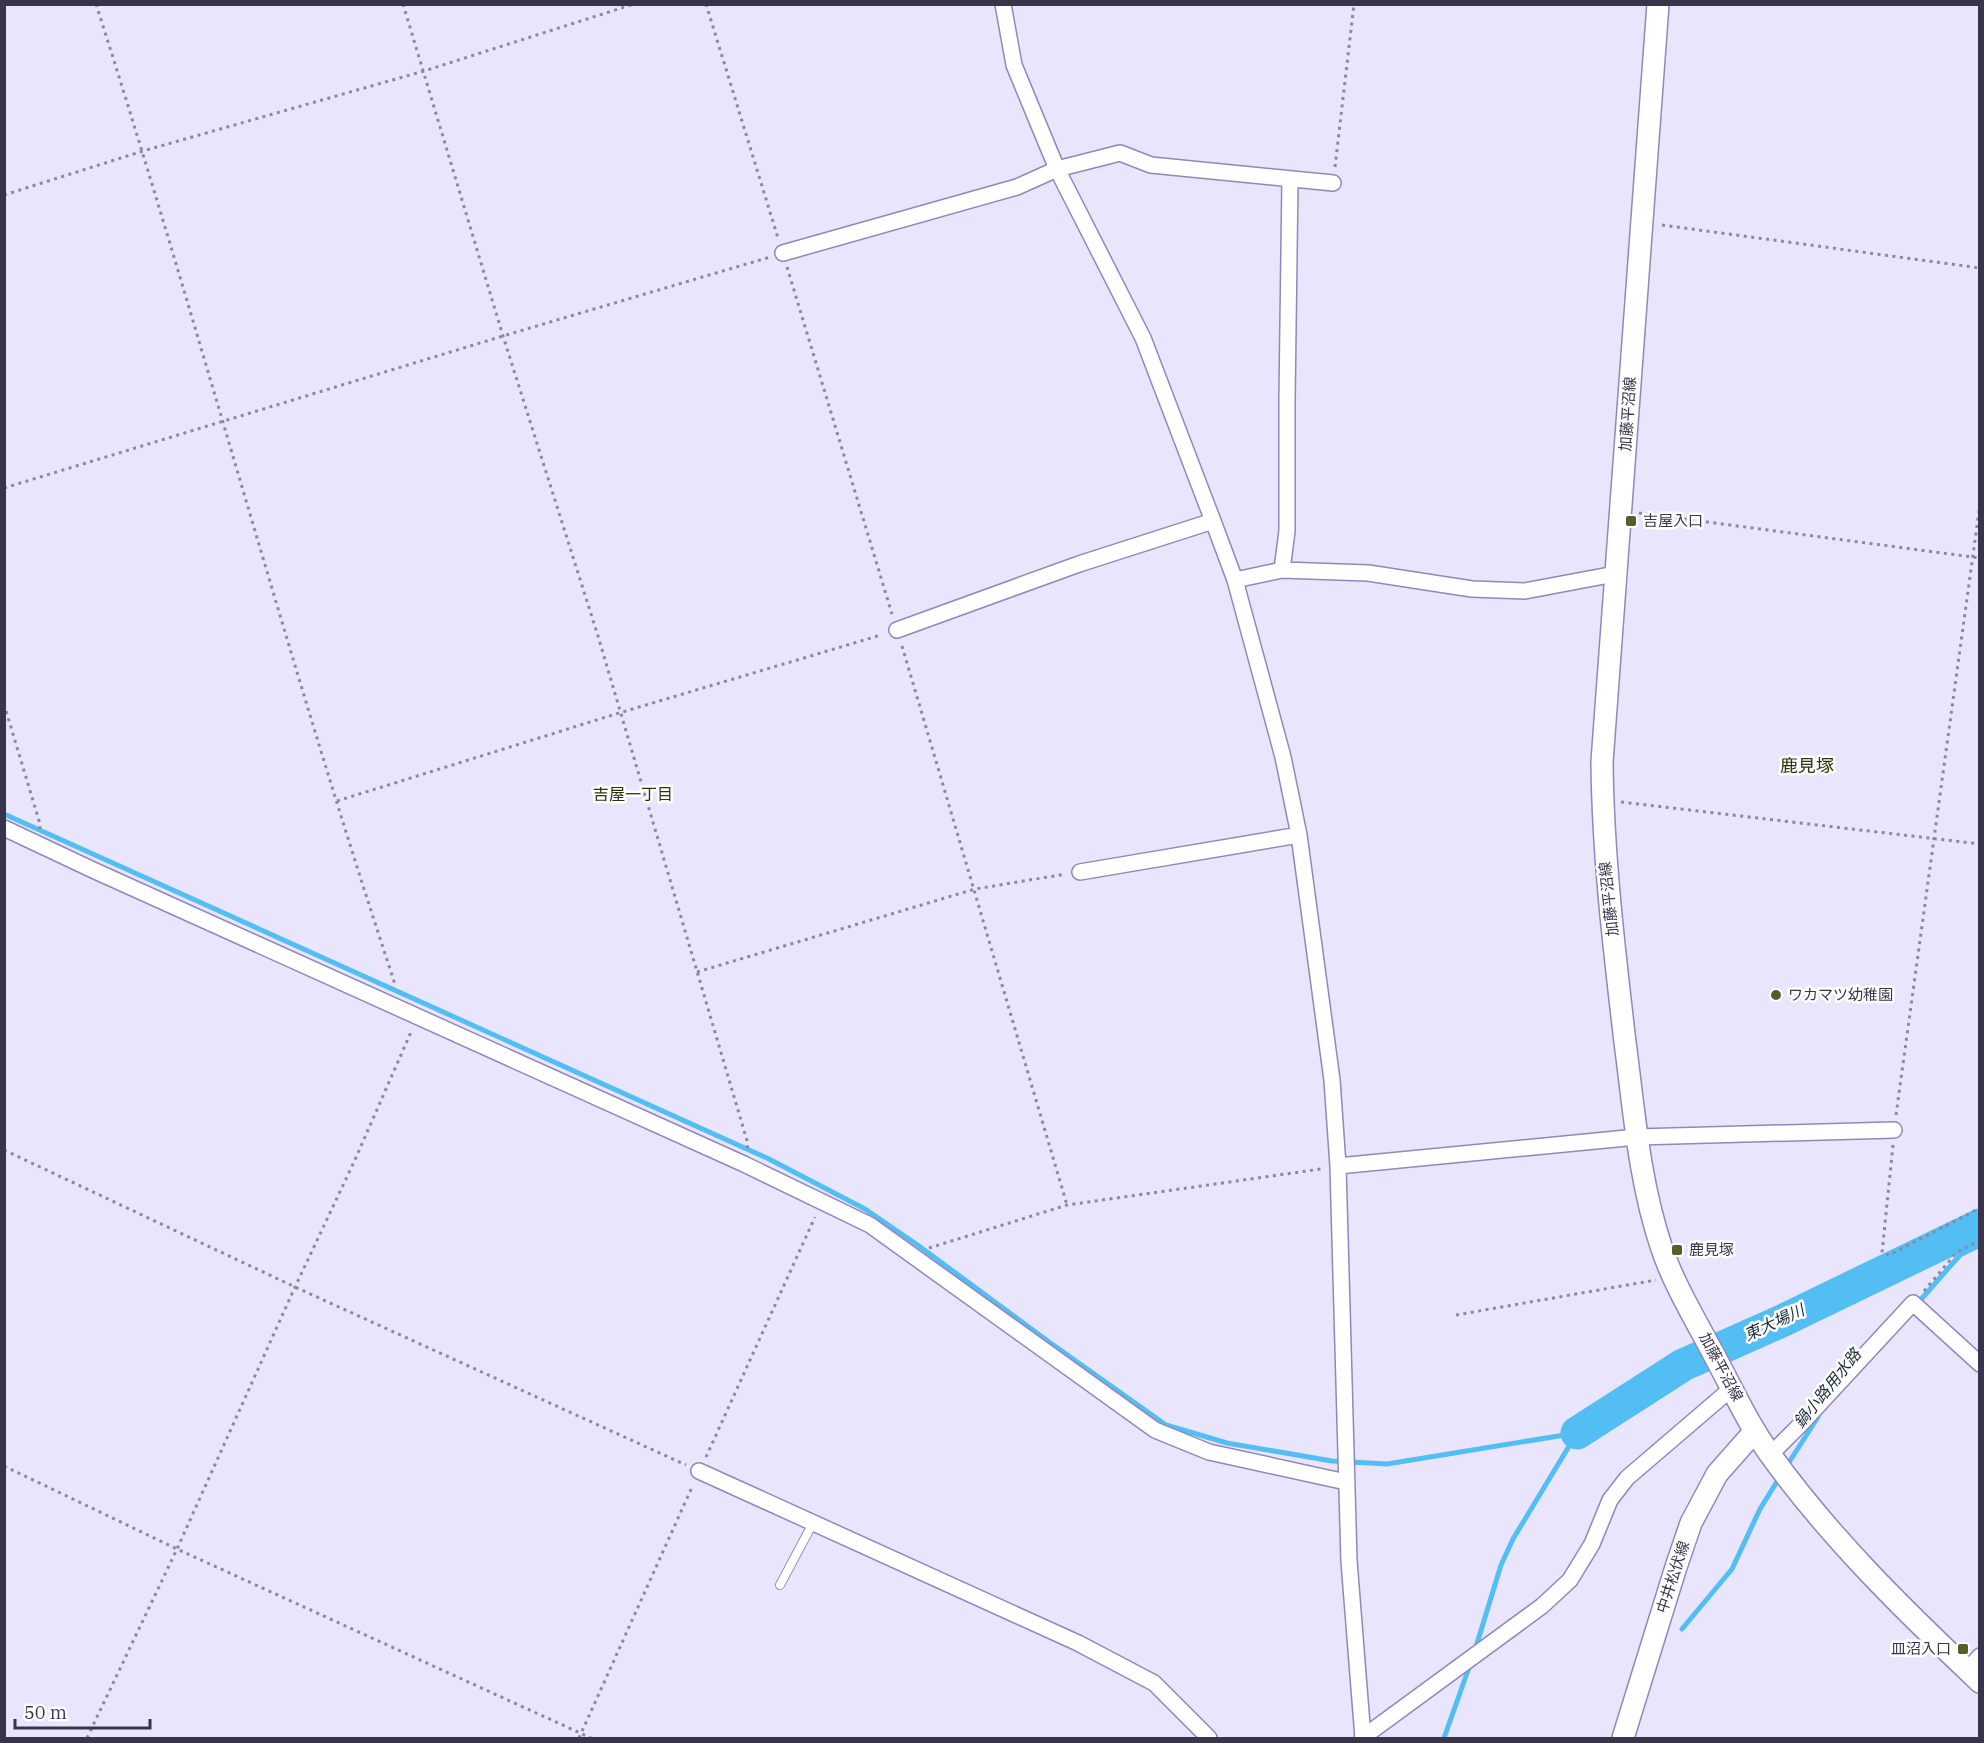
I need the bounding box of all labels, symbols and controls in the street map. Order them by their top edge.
street label: 加藤平沼線 [1615,376,1640,452]
place label: 吉屋入口 [1643,511,1703,530]
marker: 吉屋入口 [1624,514,1638,528]
district label: 鹿見塚 [1780,754,1834,777]
district label: 吉屋一丁目 [593,784,673,804]
street label: 加藤平沼線 [1595,861,1622,937]
place label: ワカマツ幼稚園 [1788,985,1893,1004]
marker: ワカマツ幼稚園 [1769,988,1783,1002]
place label: 鹿見塚 [1689,1240,1734,1259]
marker: 鹿見塚 [1670,1243,1684,1257]
water label: 東大場川 [1741,1299,1809,1345]
street label: 加藤平沼線 [1695,1329,1747,1404]
water label: 鍋小路用水路 [1789,1343,1866,1432]
street label: 中井松伏線 [1652,1538,1693,1615]
place label: 皿沼入口 [1891,1639,1951,1658]
marker: 皿沼入口 [1956,1642,1970,1656]
scale bar [15,1692,150,1730]
text: 50 m [24,1701,67,1724]

